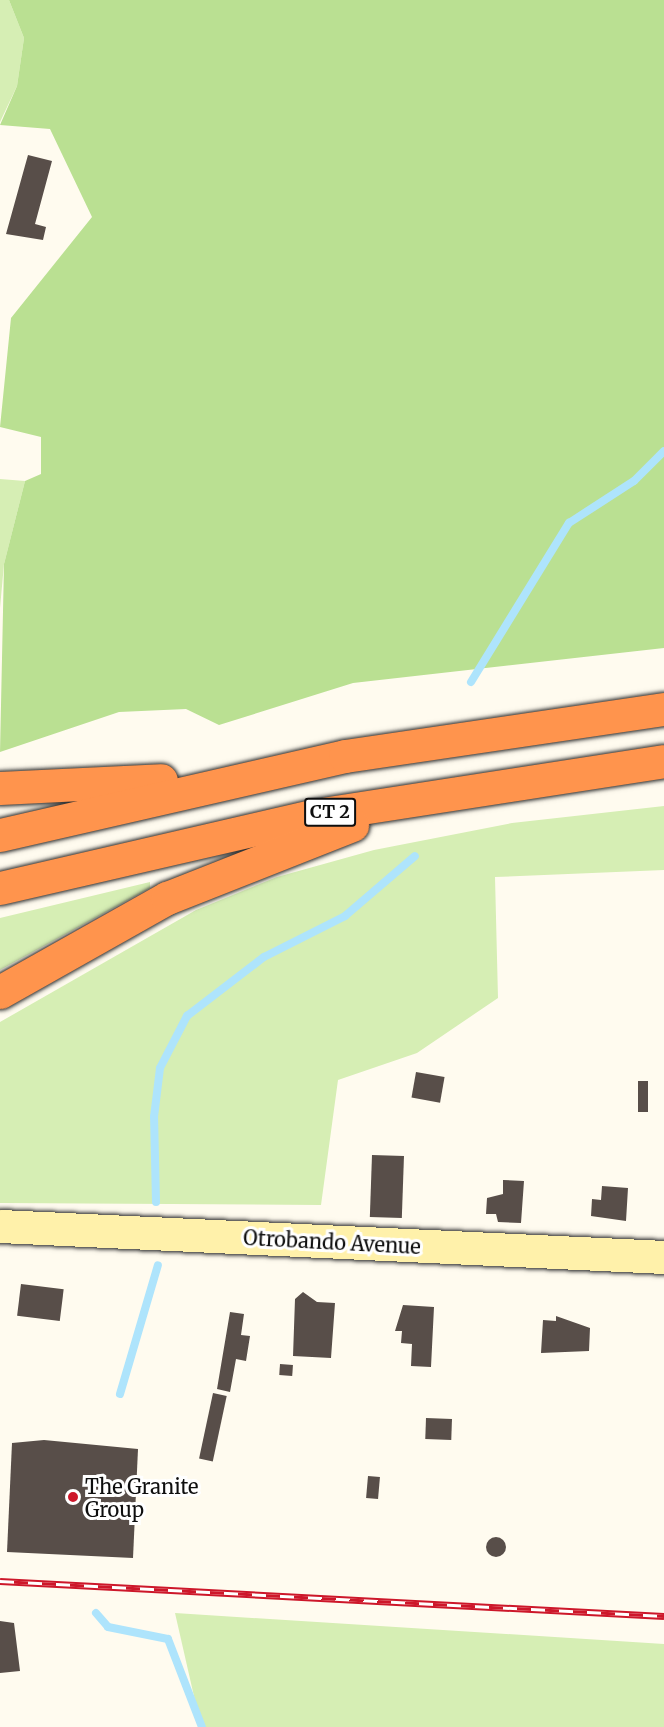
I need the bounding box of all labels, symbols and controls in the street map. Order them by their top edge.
road number: CT 2 [303,797,357,827]
street label: Otrobando Avenue [243,1225,421,1259]
place label: The Granite Group [85,1474,198,1521]
marker: The Granite Group [66,1490,80,1504]

